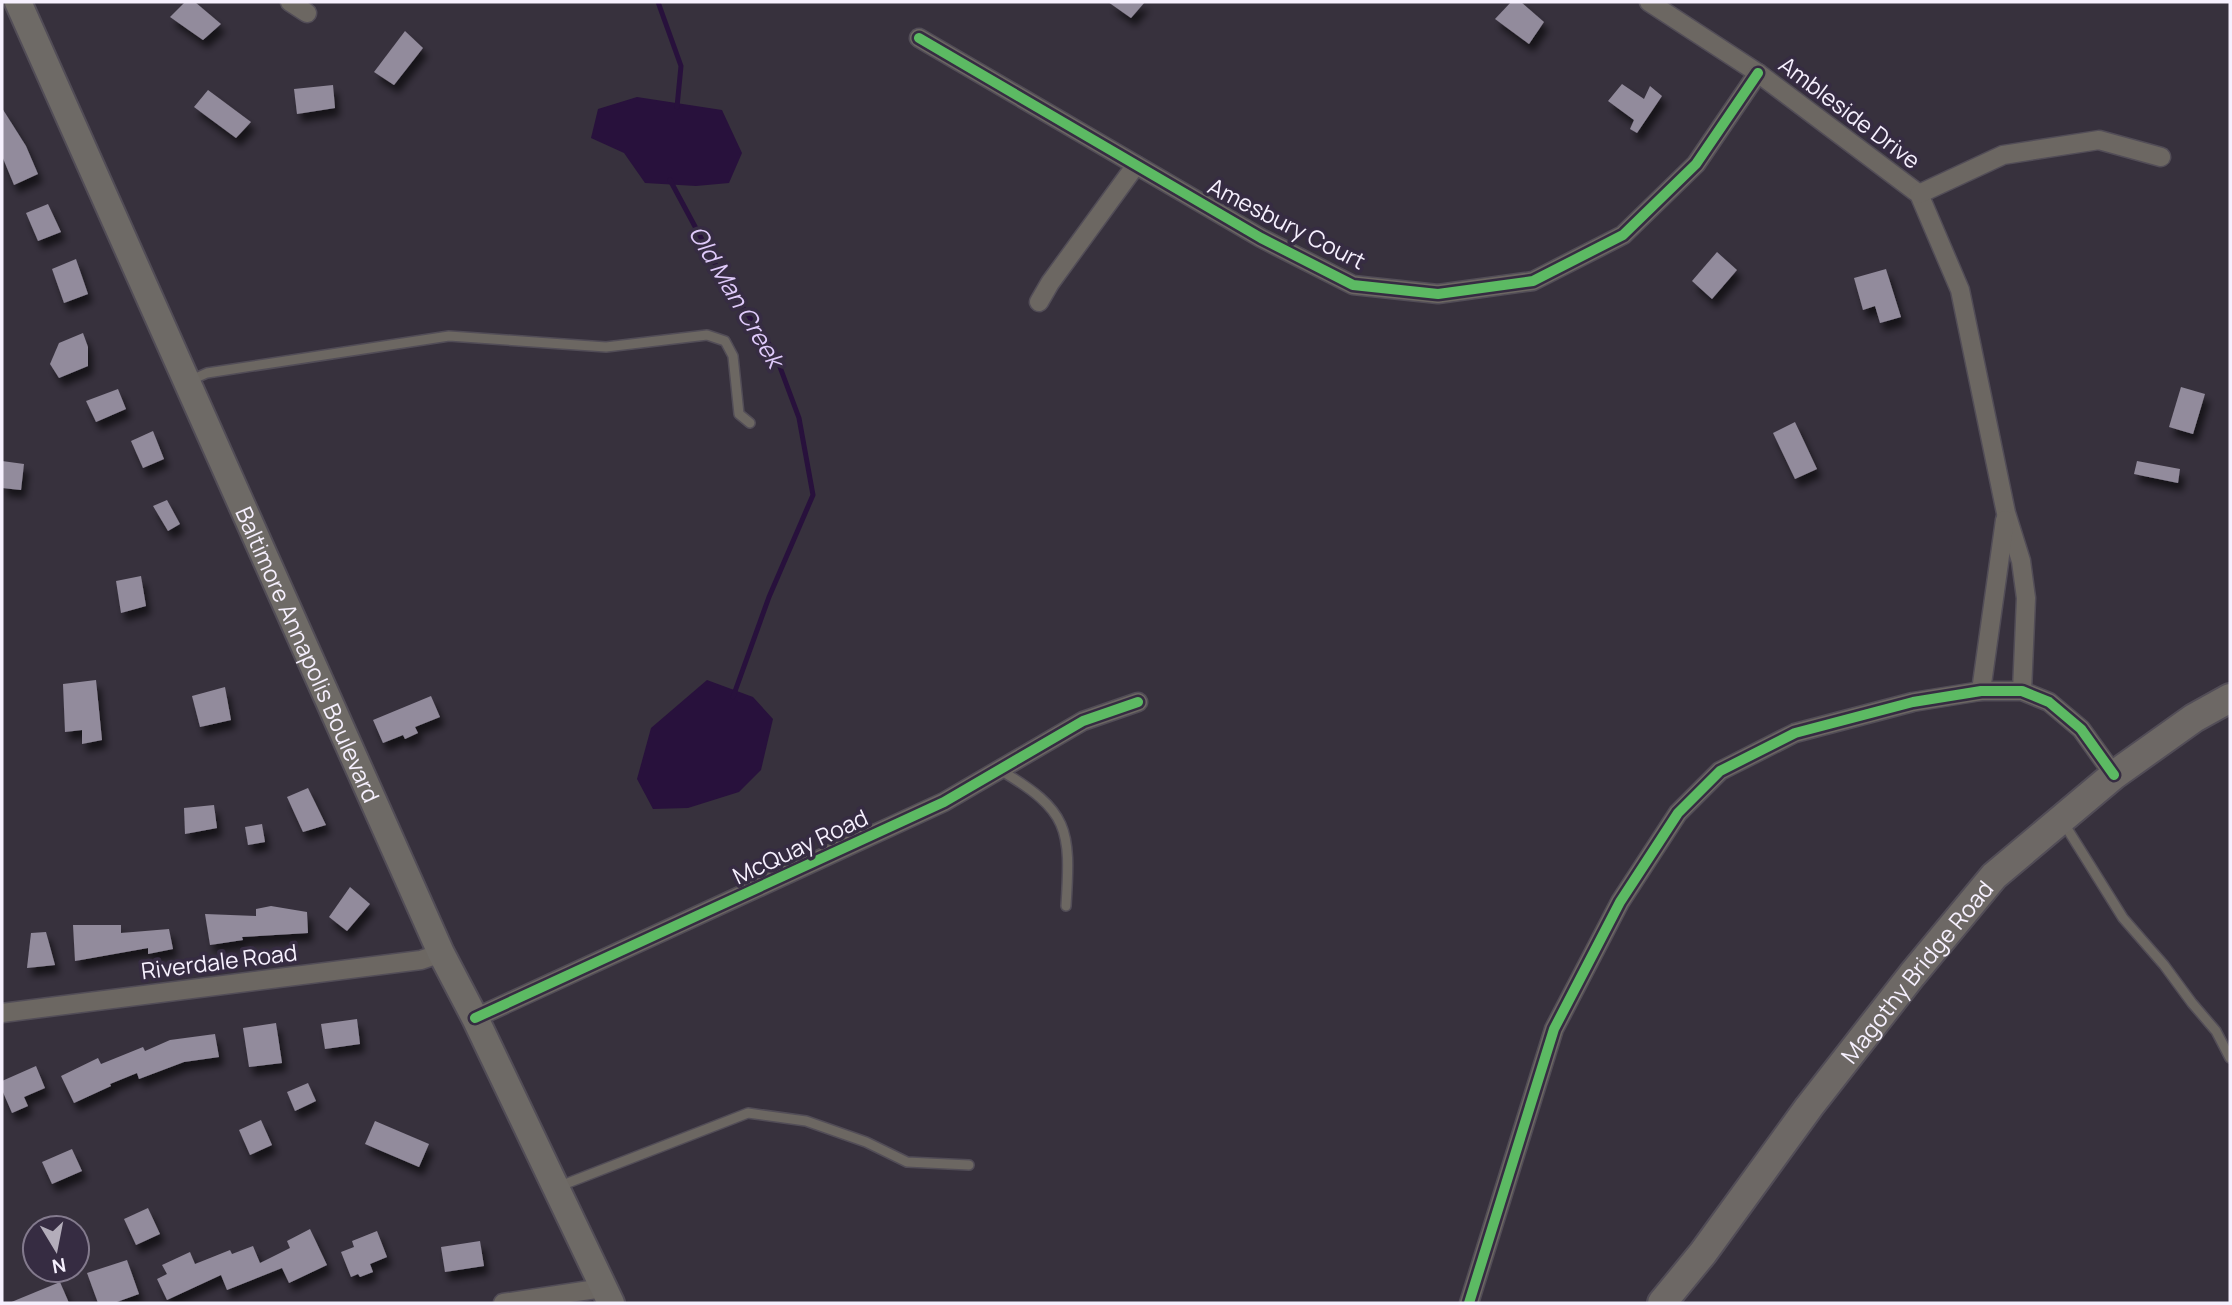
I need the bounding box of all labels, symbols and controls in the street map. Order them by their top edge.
street label: Ambleside Drive [1773,48,1927,176]
street label: Amesbury Court [1203,169,1371,277]
water label: Old Man Creek [682,219,794,376]
street label: Baltimore Annapolis Boulevard [228,501,388,807]
street label: McQuay Road [727,801,873,891]
street label: Magothy Bridge Road [1833,873,2000,1070]
street label: Riverdale Road [139,936,299,986]
north arrow [21,1214,91,1284]
text: N [50,1252,68,1280]

